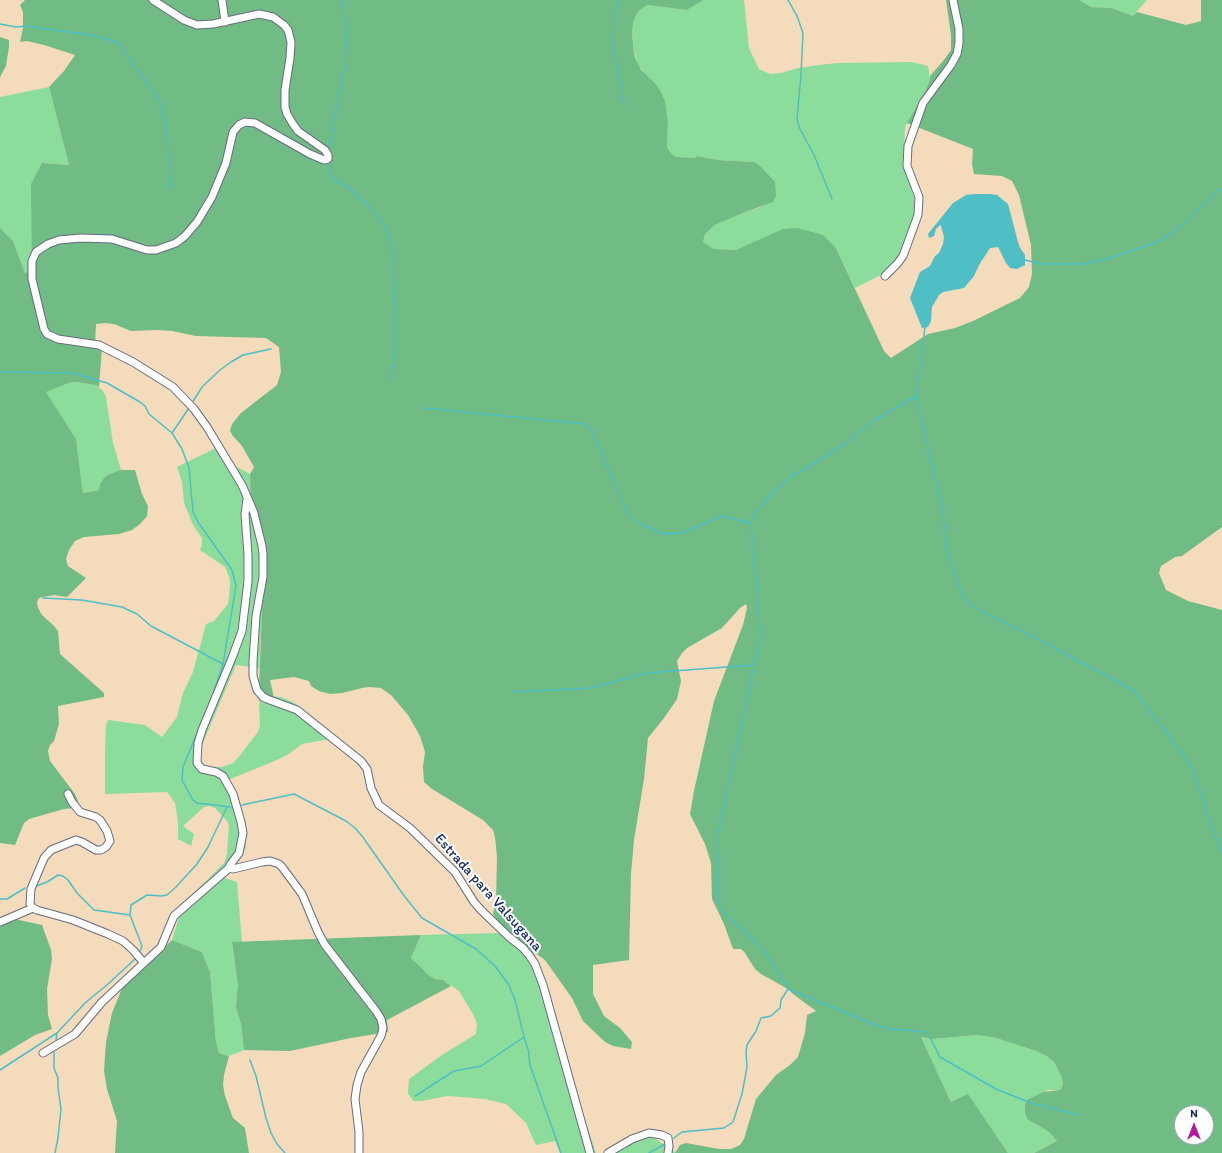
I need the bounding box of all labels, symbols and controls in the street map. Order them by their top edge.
street label: Estrada para Valsugana [430,830,546,956]
north arrow [1174,1105,1214,1145]
text: N [1190,1107,1198,1120]

